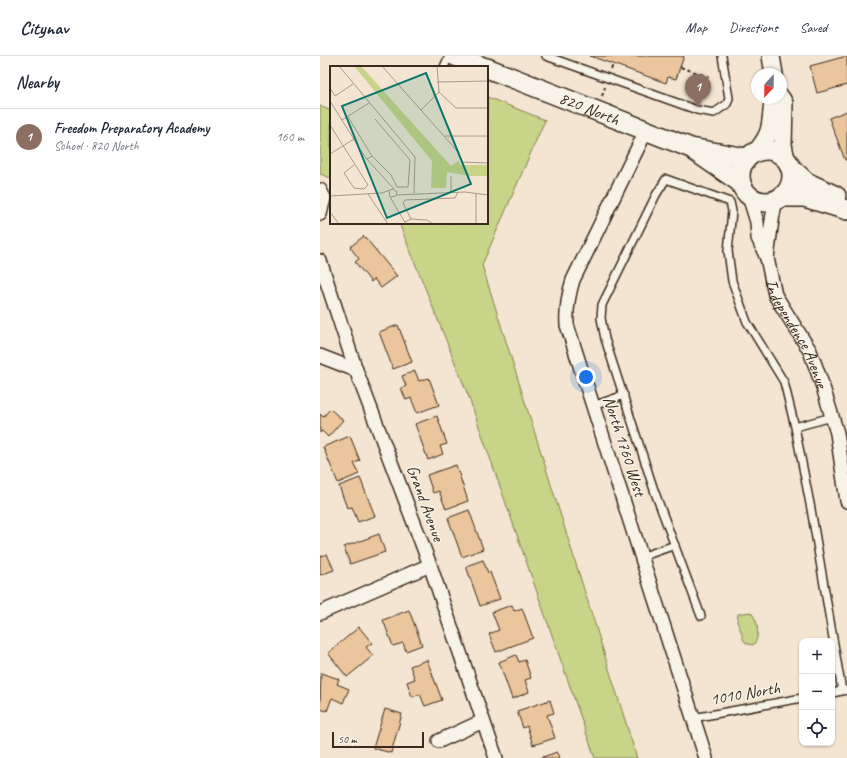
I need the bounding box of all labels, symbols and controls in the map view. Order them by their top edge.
text: Citynav [20,16,68,40]
text: Map [686,19,707,36]
text: Directions [729,19,778,36]
text: Saved [800,19,827,36]
inset map [330,66,488,224]
north arrow [751,68,787,104]
text: Nearby [16,72,59,93]
pin: 1 [685,74,711,107]
street label: 820 North [556,87,623,130]
text: Freedom Preparatory Academy [54,119,209,138]
text: 1 [26,129,32,145]
text: 160 m [276,129,304,145]
text: School · 820 North [54,138,139,154]
street label: Independence Avenue [761,277,833,392]
your location [576,367,596,387]
street label: North 1760 West [598,394,651,501]
street label: Grand Avenue [402,462,449,545]
map controls [799,638,835,746]
button: + [799,638,835,674]
button: − [799,674,835,710]
street label: 1010 North [709,677,782,710]
button: locate [799,710,835,746]
scale bar [332,730,424,749]
text: 50 m [338,732,357,746]

